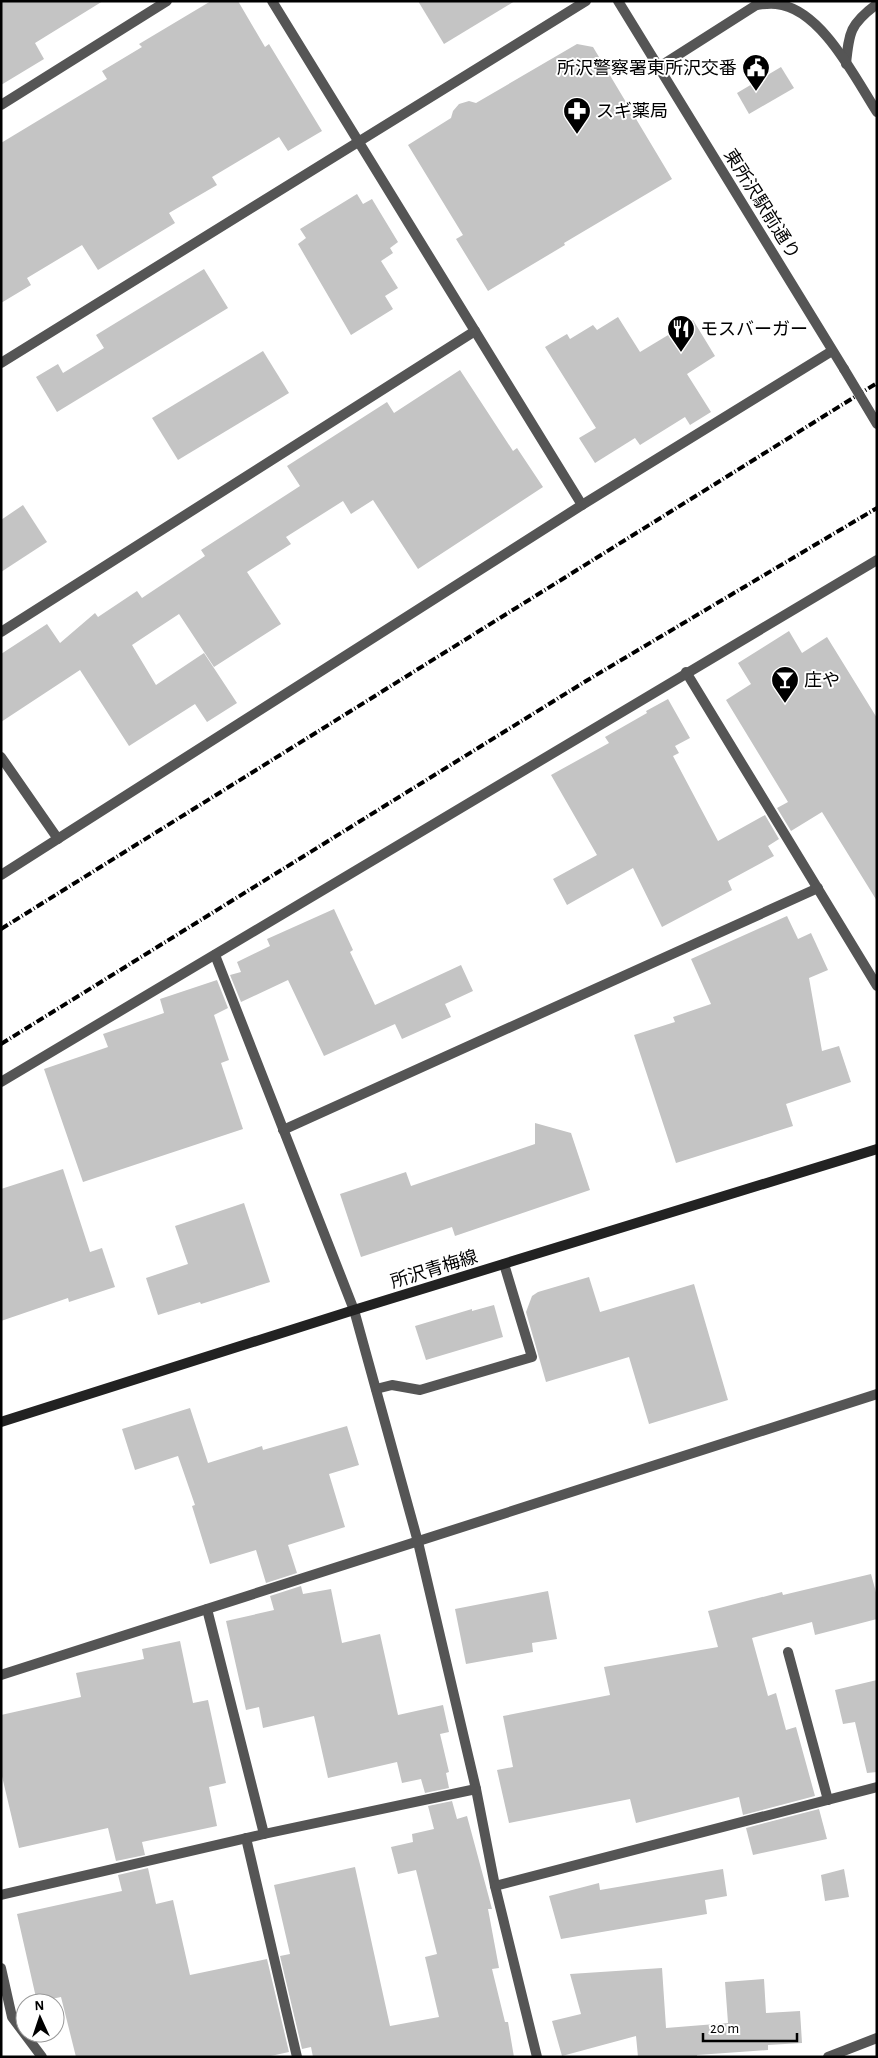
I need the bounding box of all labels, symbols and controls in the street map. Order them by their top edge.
public building icon: 所沢警察署東所沢交番 [741,53,771,92]
place label: 所沢警察署東所沢交番 [557,58,737,78]
pharmacy icon: スギ薬局 [562,96,592,135]
place label: スギ薬局 [596,101,668,121]
street label: 東所沢駅前通り [720,145,804,263]
restaurant icon: モスバーガー [666,314,696,353]
place label: モスバーガー [700,320,808,339]
bar icon: 庄や [770,665,800,704]
place label: 庄や [804,671,840,690]
street label: 所沢青梅線 [388,1246,480,1292]
north arrow [15,1993,65,2043]
text: N [34,1999,45,2013]
scale bar [703,2010,797,2042]
text: 20 m [710,2021,739,2036]

